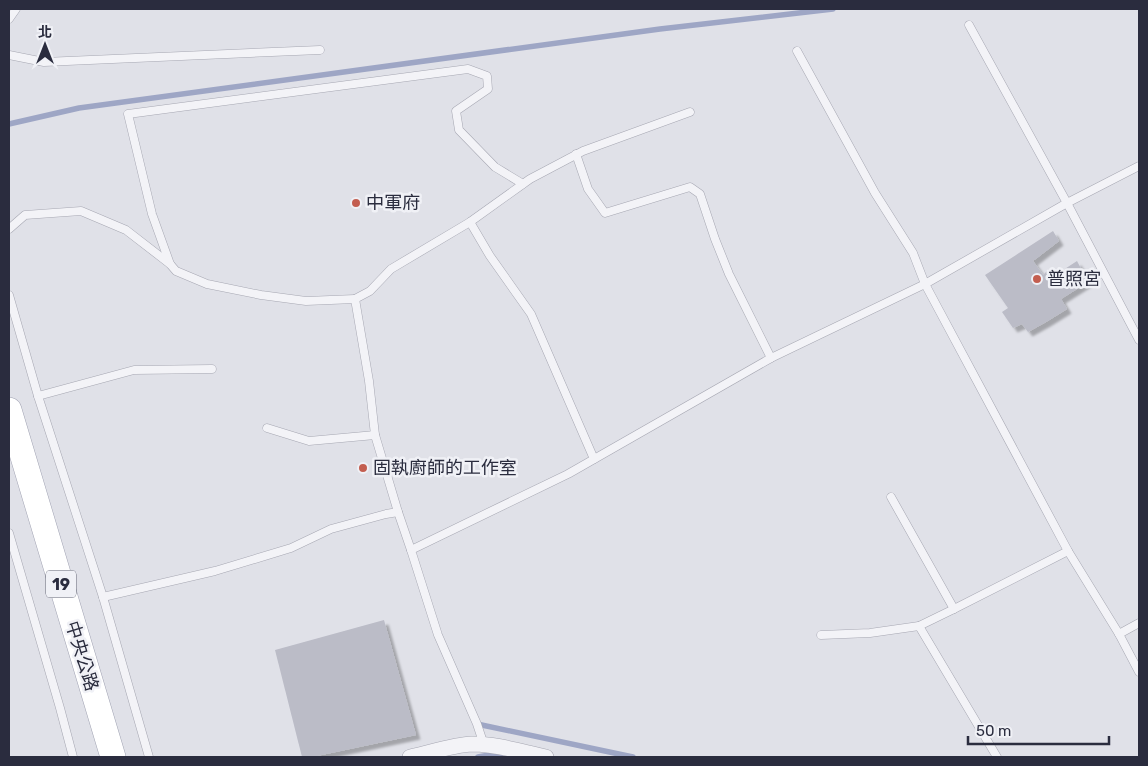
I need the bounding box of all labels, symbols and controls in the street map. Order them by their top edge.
north arrow [20,20,70,70]
text: 北 [38,24,52,41]
place label: 中軍府 [366,192,420,214]
marker: 中軍府 [350,197,362,209]
place label: 普照宮 [1047,268,1101,290]
marker: 普照宮 [1031,273,1043,285]
place label: 固執廚師的工作室 [373,457,517,479]
marker: 固執廚師的工作室 [357,462,369,474]
road number: 19 [46,570,76,598]
street label: 中央公路 [61,618,103,694]
scale bar [968,714,1109,746]
text: 50 m [976,722,1011,740]

